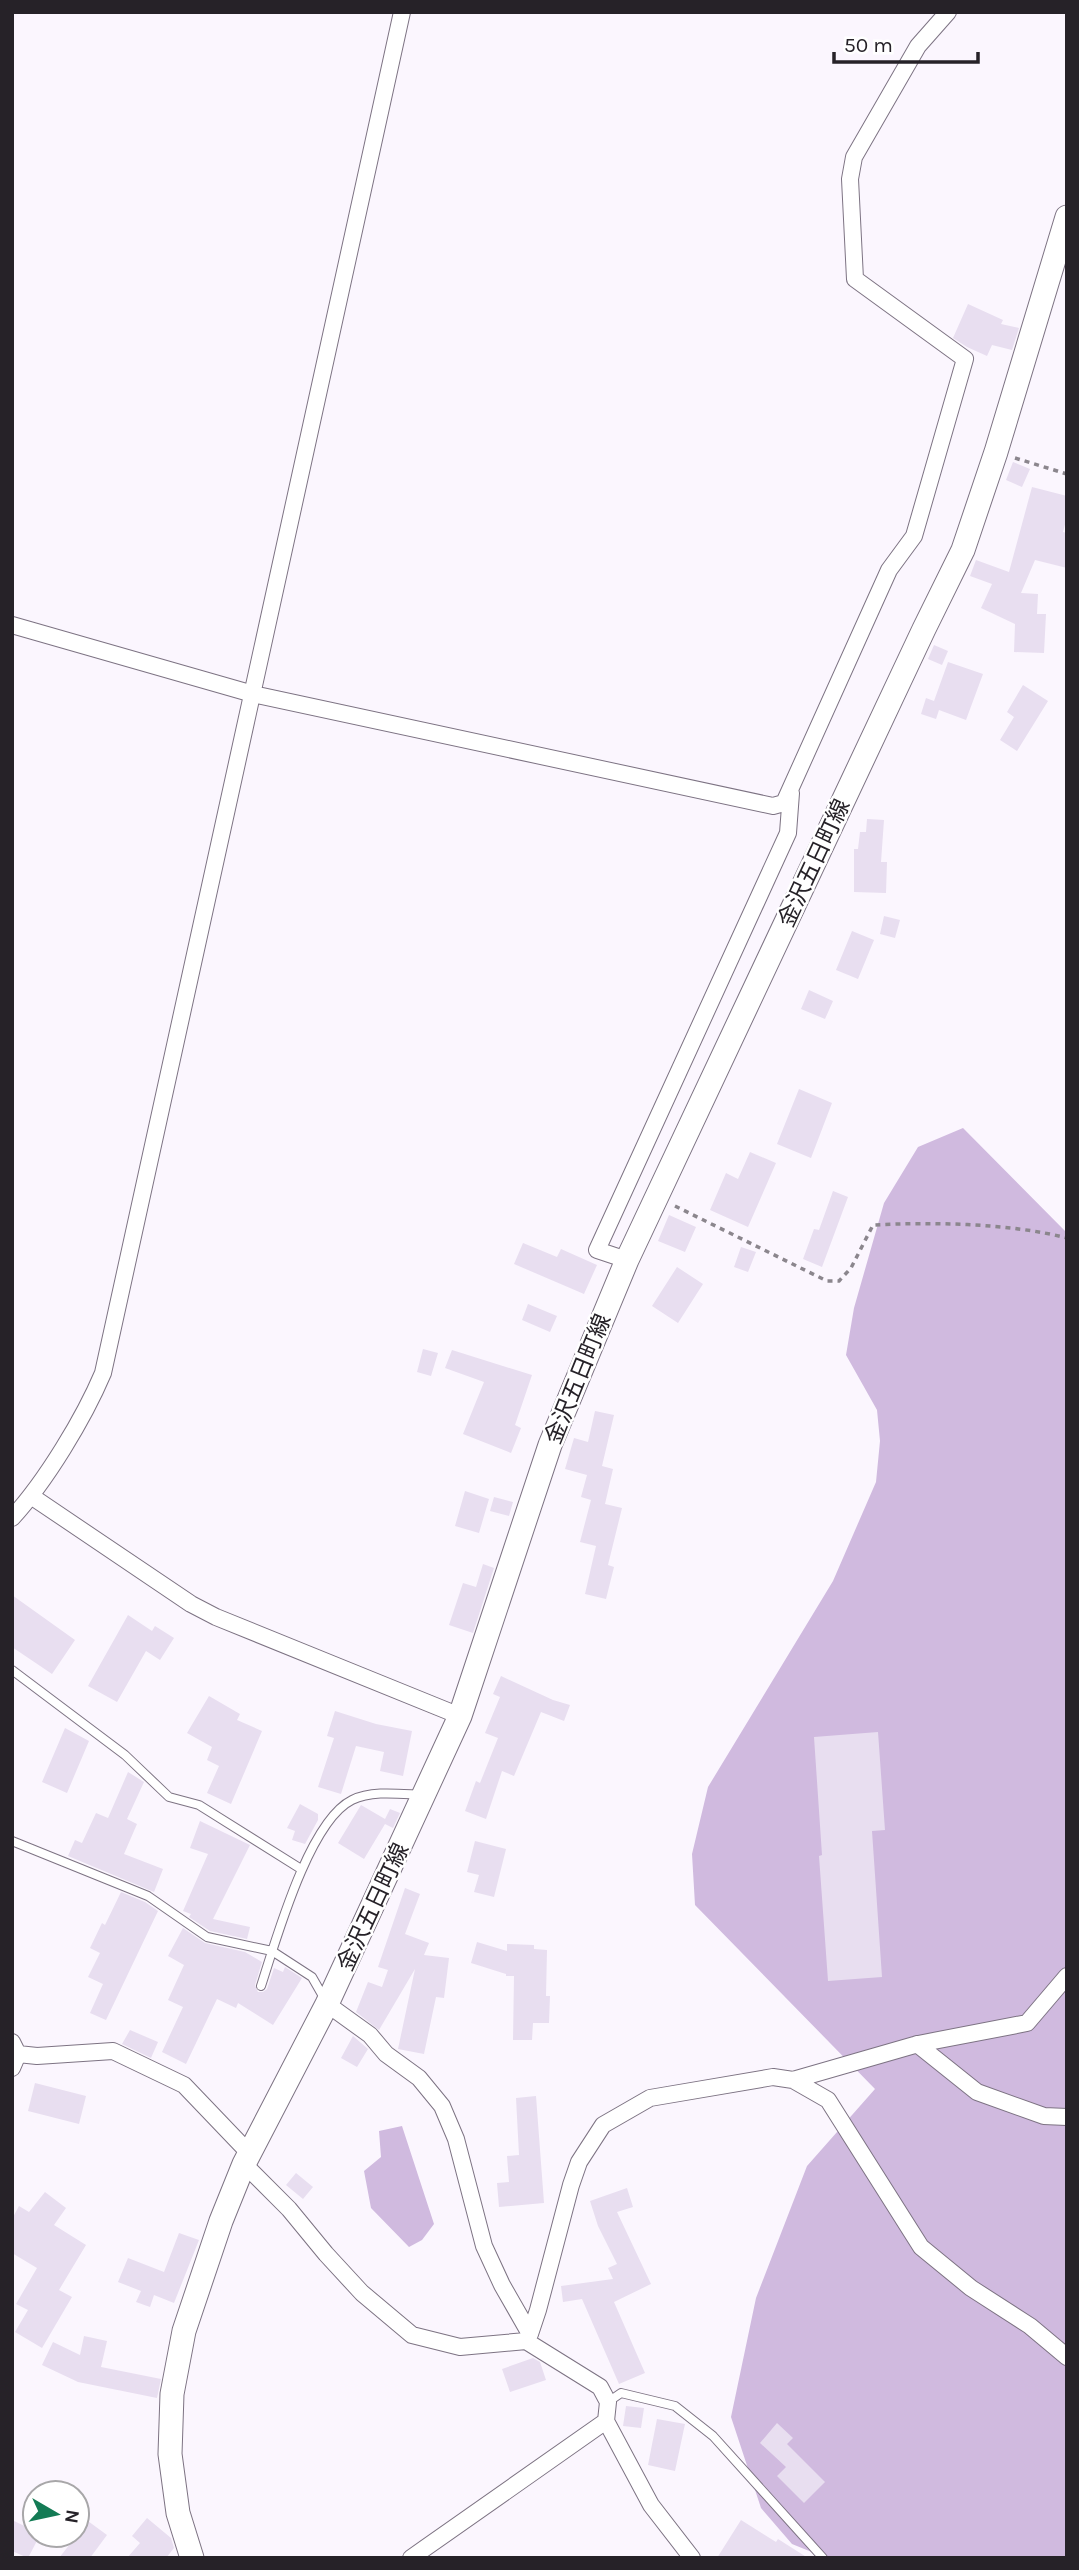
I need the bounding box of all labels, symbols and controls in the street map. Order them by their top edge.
scale bar [834,21,978,65]
text: 50 m [844,33,893,57]
street label: 金沢五日町線 [773,795,855,931]
street label: 金沢五日町線 [540,1310,616,1448]
street label: 金沢五日町線 [332,1839,414,1975]
north arrow [21,2479,91,2549]
text: N [60,2508,84,2525]

